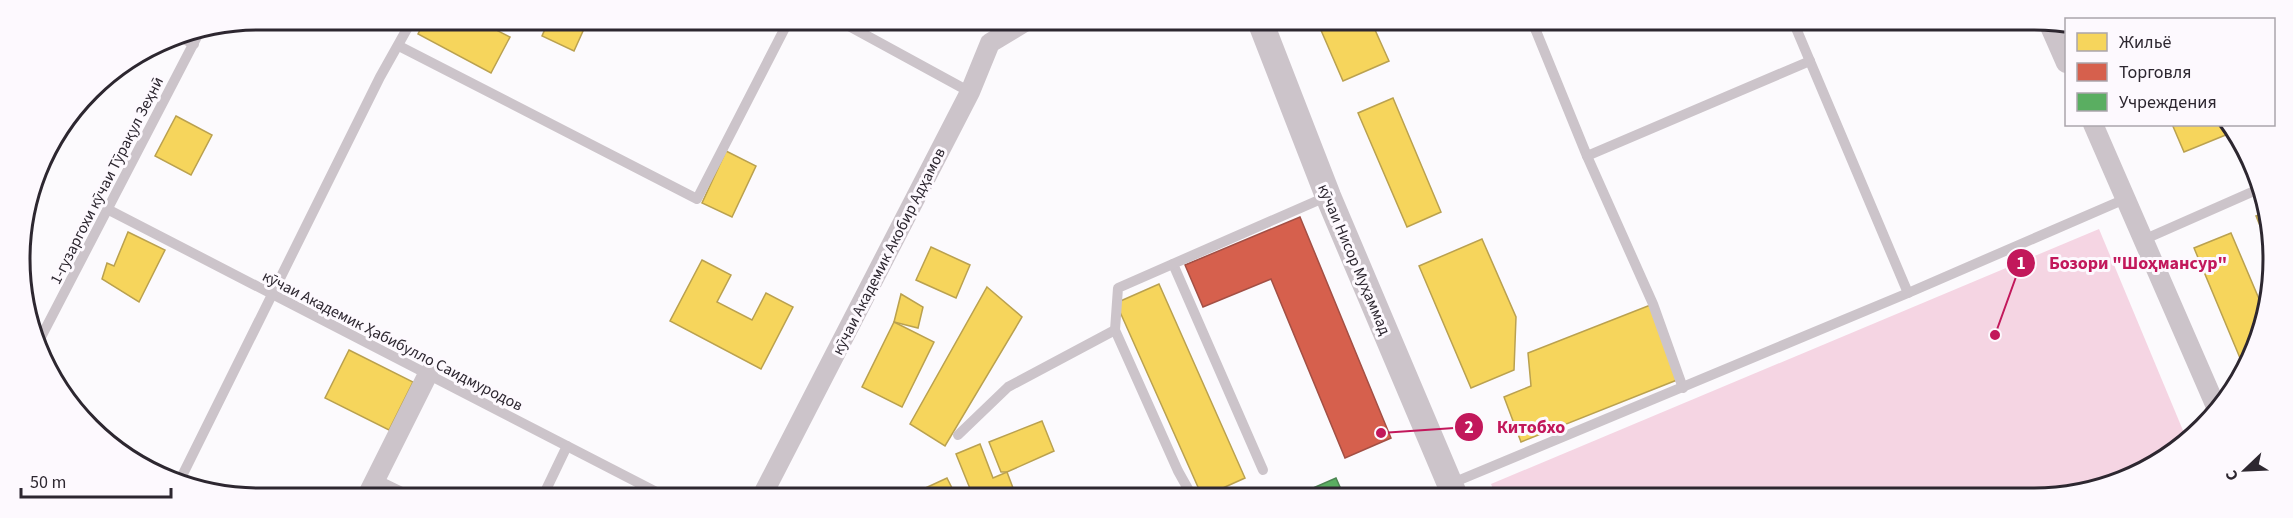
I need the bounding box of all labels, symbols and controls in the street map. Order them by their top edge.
legend [2065,18,2275,126]
text: Жильё [2119,30,2172,55]
text: Торговля [2119,60,2192,85]
street label: 1-гузаргохи кӯчаи Тӯрақул Зеҳнӣ [45,73,169,288]
text: Учреждения [2119,90,2217,115]
street label: кӯчаи Академик Акобир Адҳамов [827,144,951,359]
street label: кӯчаи Нисор Муҳаммад [1312,180,1396,339]
callout: Бозори "Шоҳмансур" [2006,245,2239,281]
text: 1 [2016,251,2026,276]
text: Бозори "Шоҳмансур" [2049,251,2227,276]
street label: кӯчаи Академик Ҳабибулло Саидмуродов [259,265,527,416]
callout: Китобхо [1454,409,1577,445]
text: 2 [1464,415,1474,440]
text: Китобхо [1497,415,1565,440]
north arrow [2215,440,2275,500]
scale bar [21,461,171,499]
text: С [2220,467,2244,484]
text: 50 m [30,470,66,495]

